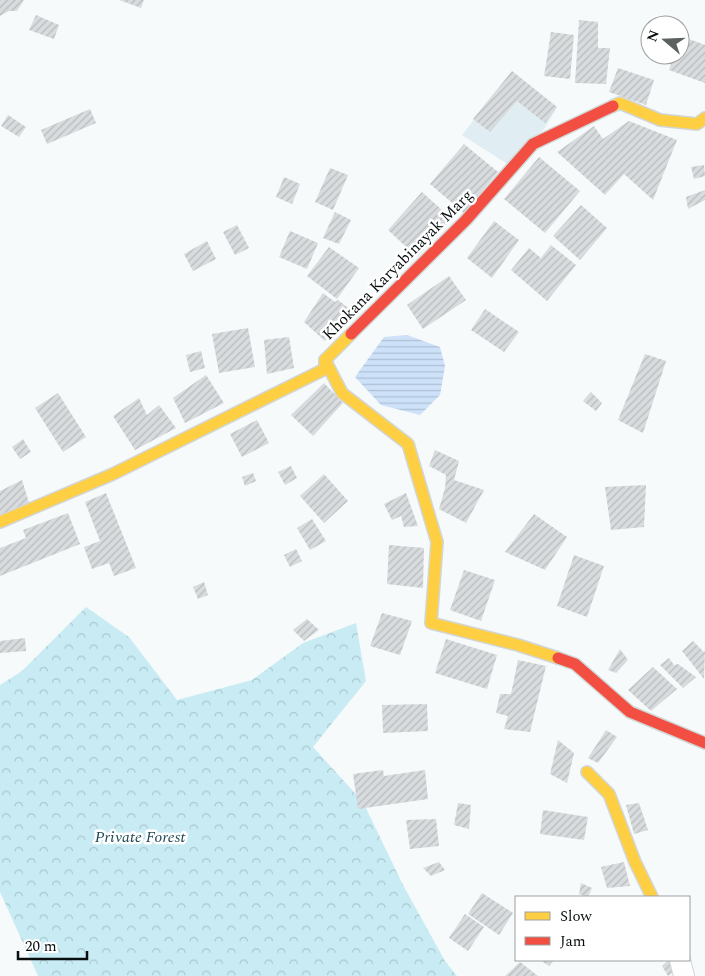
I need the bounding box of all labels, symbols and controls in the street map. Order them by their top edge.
north arrow [640,15,690,65]
text: N [641,27,665,45]
street label: Khokana Karyabinayak Marg [317,184,479,346]
park label: Private Forest [95,825,186,849]
legend [515,896,690,961]
text: Slow [560,905,592,928]
scale bar [18,928,86,960]
text: Jam [560,930,586,953]
text: 20 m [25,935,57,958]

